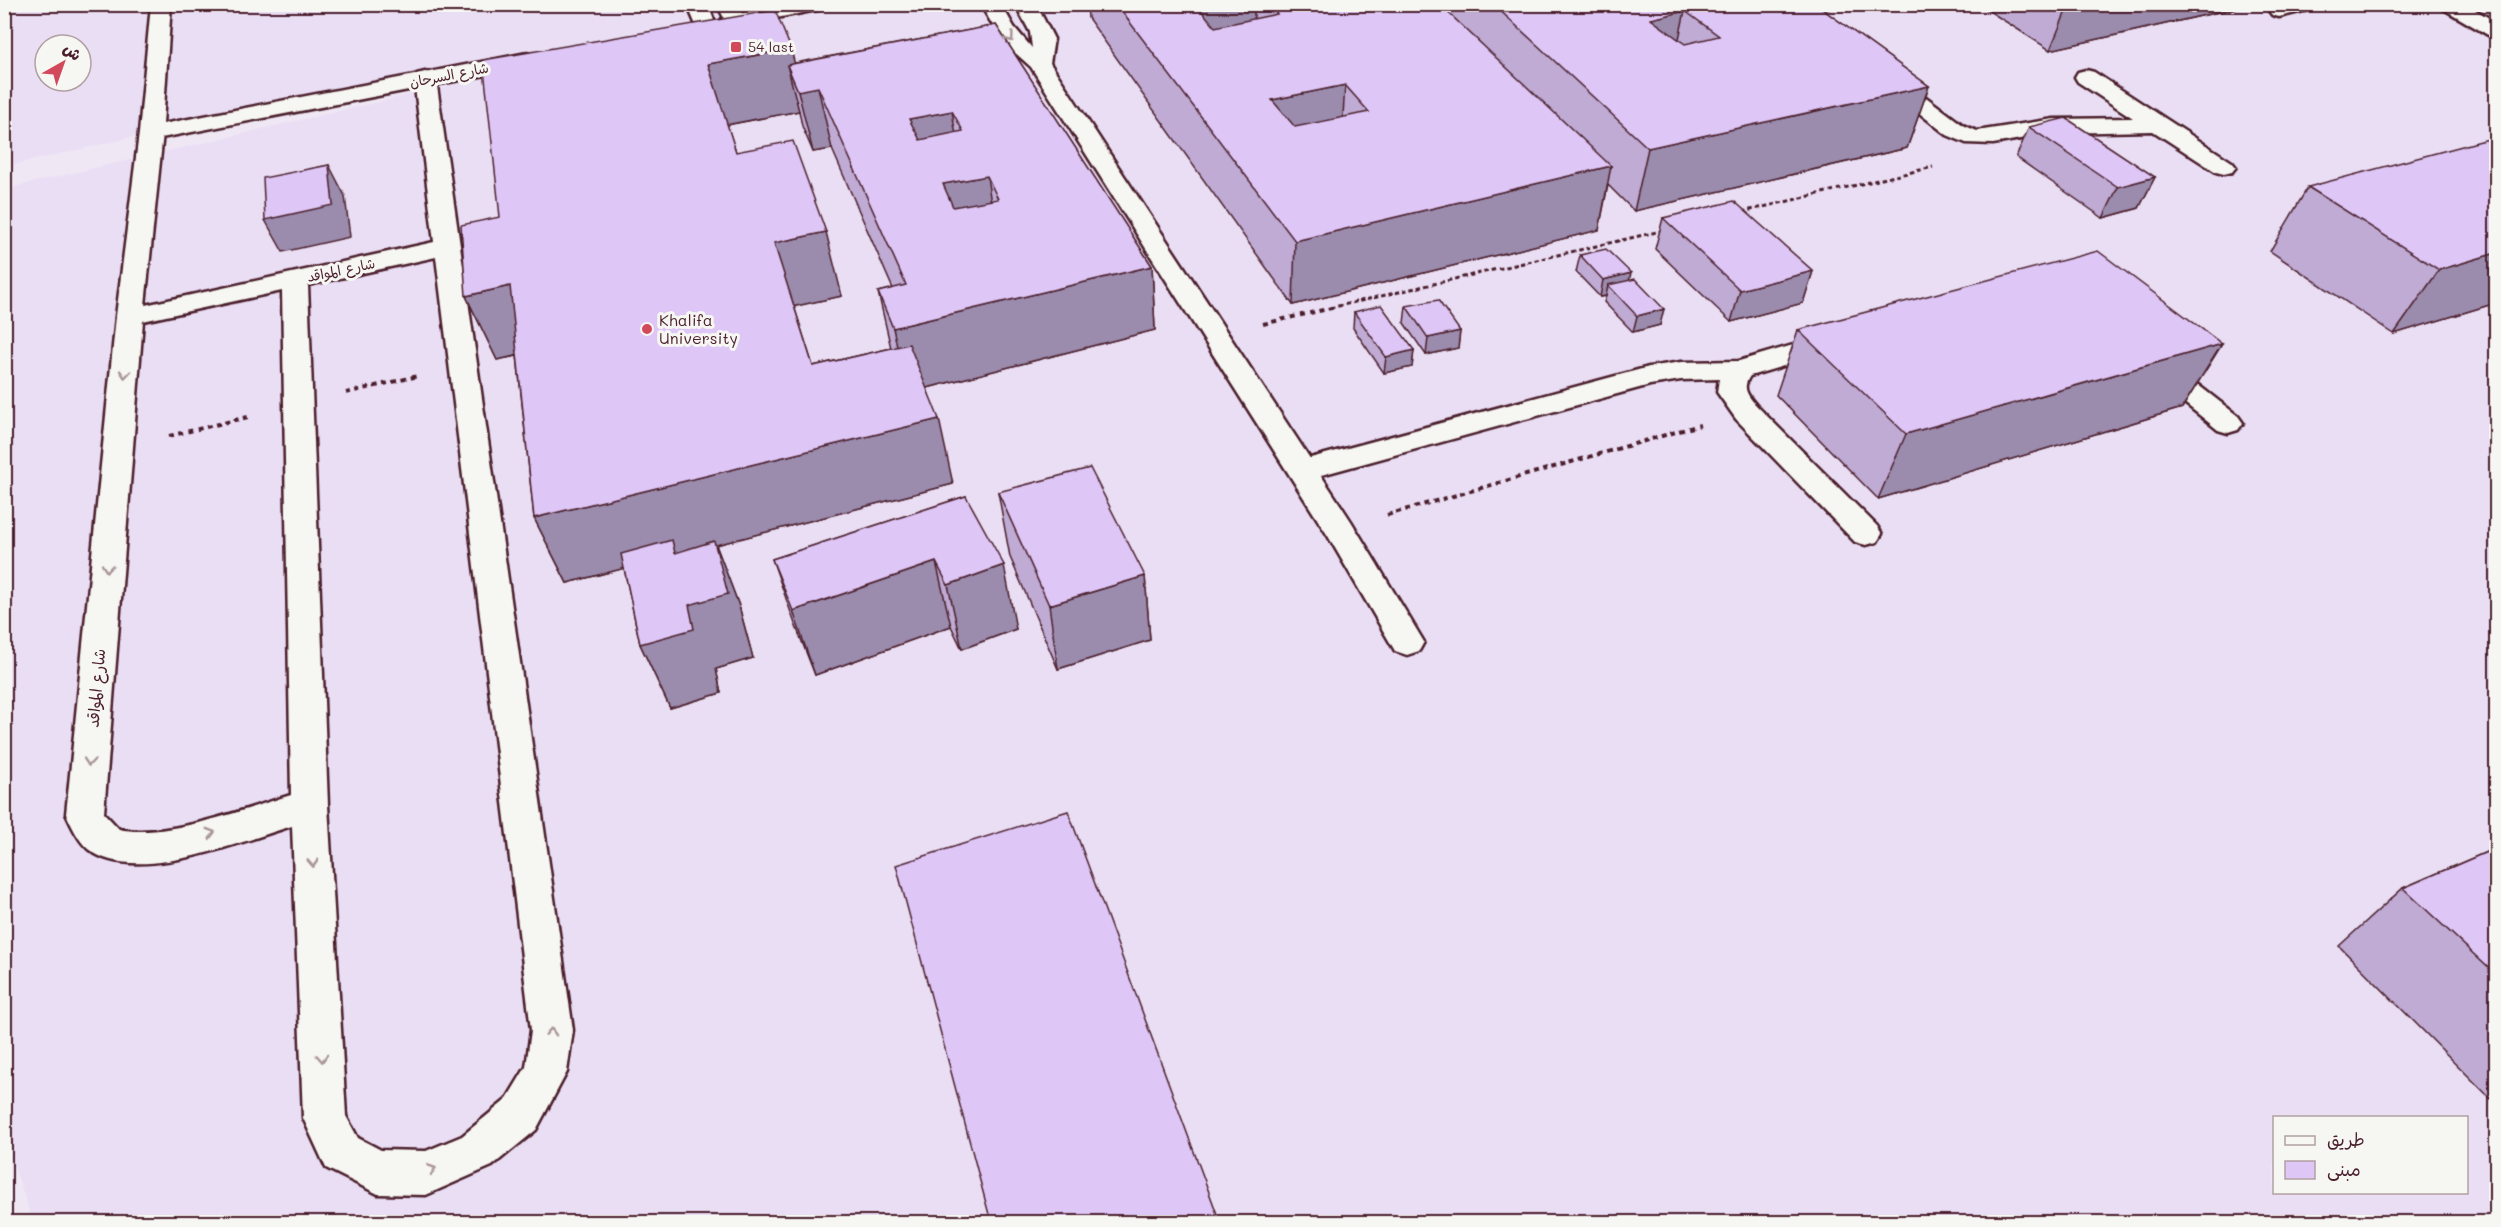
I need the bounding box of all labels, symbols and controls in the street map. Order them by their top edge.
one-way arrow [1003,31,1014,42]
north arrow [33,33,93,93]
text: ش [59,37,86,65]
place label: 54 last [748,37,794,56]
marker: 54 last [729,40,743,54]
street label: شارع السرحان [408,58,490,92]
street label: شارع المواقد [305,253,377,287]
place label: Khalifa University [659,309,738,348]
marker: Khalifa University [640,322,654,336]
one-way arrow [119,369,132,378]
one-way arrow [101,564,114,573]
street label: شارع المواقد [82,648,111,728]
one-way arrow [83,758,96,767]
one-way arrow [205,828,216,840]
one-way arrow [306,859,319,868]
one-way arrow [544,1028,557,1037]
one-way arrow [316,1053,329,1062]
legend [2273,1116,2468,1194]
text: طريق [2327,1127,2365,1151]
text: مبنى [2327,1157,2361,1181]
one-way arrow [426,1164,437,1176]

